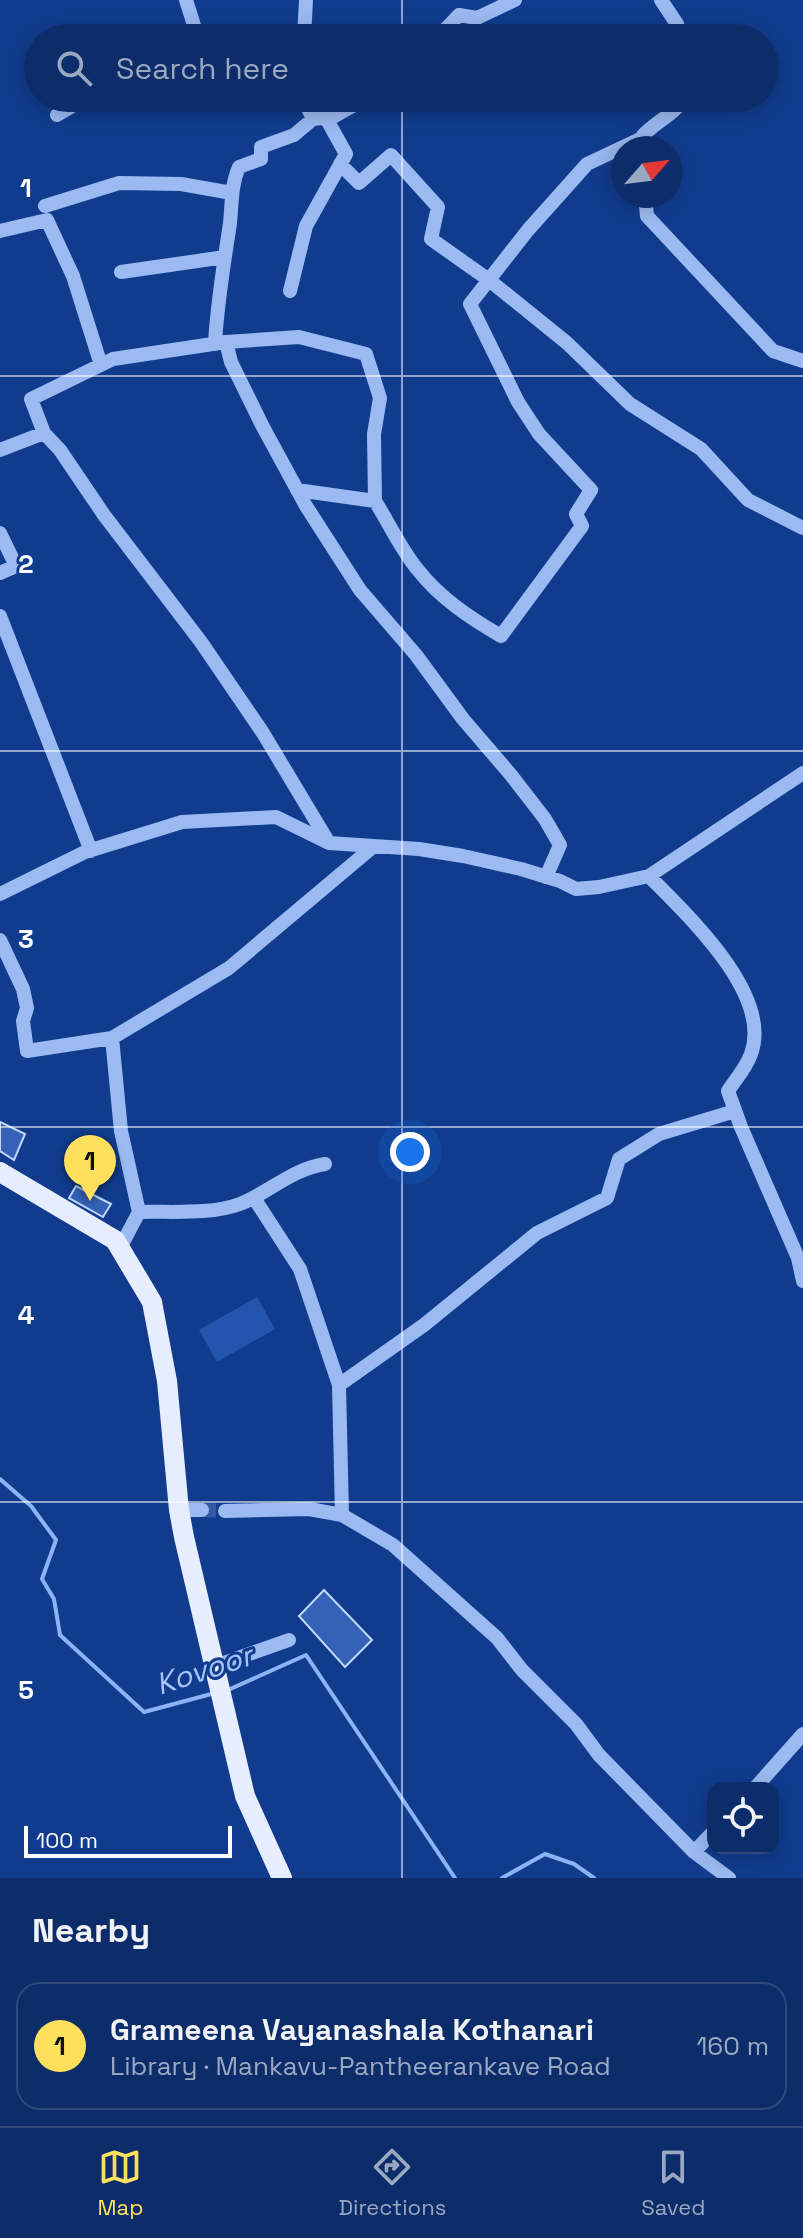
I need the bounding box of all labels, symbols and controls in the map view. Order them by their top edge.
search box [24,24,779,112]
icon: search [52,46,96,90]
text: Search here [116,49,289,88]
north arrow [611,136,683,208]
text: 1 [20,171,32,205]
text: 2 [18,547,34,581]
text: 3 [18,922,34,956]
your location [390,1132,430,1172]
pin: 1 [64,1135,116,1201]
text: 4 [18,1298,34,1332]
water label: Kovoor [150,1635,260,1703]
text: 5 [18,1673,34,1707]
map controls [707,1782,779,1854]
button: locate [707,1782,779,1854]
scale bar [24,1822,232,1858]
text: 100 m [36,1826,98,1854]
text: Nearby [32,1909,150,1952]
text: Grameena Vayanashala Kothanari [110,2010,594,2049]
text: 1 [54,2029,66,2063]
text: 160 m [697,2029,769,2063]
text: Library · Mankavu-Pantheerankave Road [110,2049,611,2083]
tab: Map [98,2145,143,2221]
tab: Directions [338,2145,446,2221]
tab: Saved [641,2145,705,2221]

